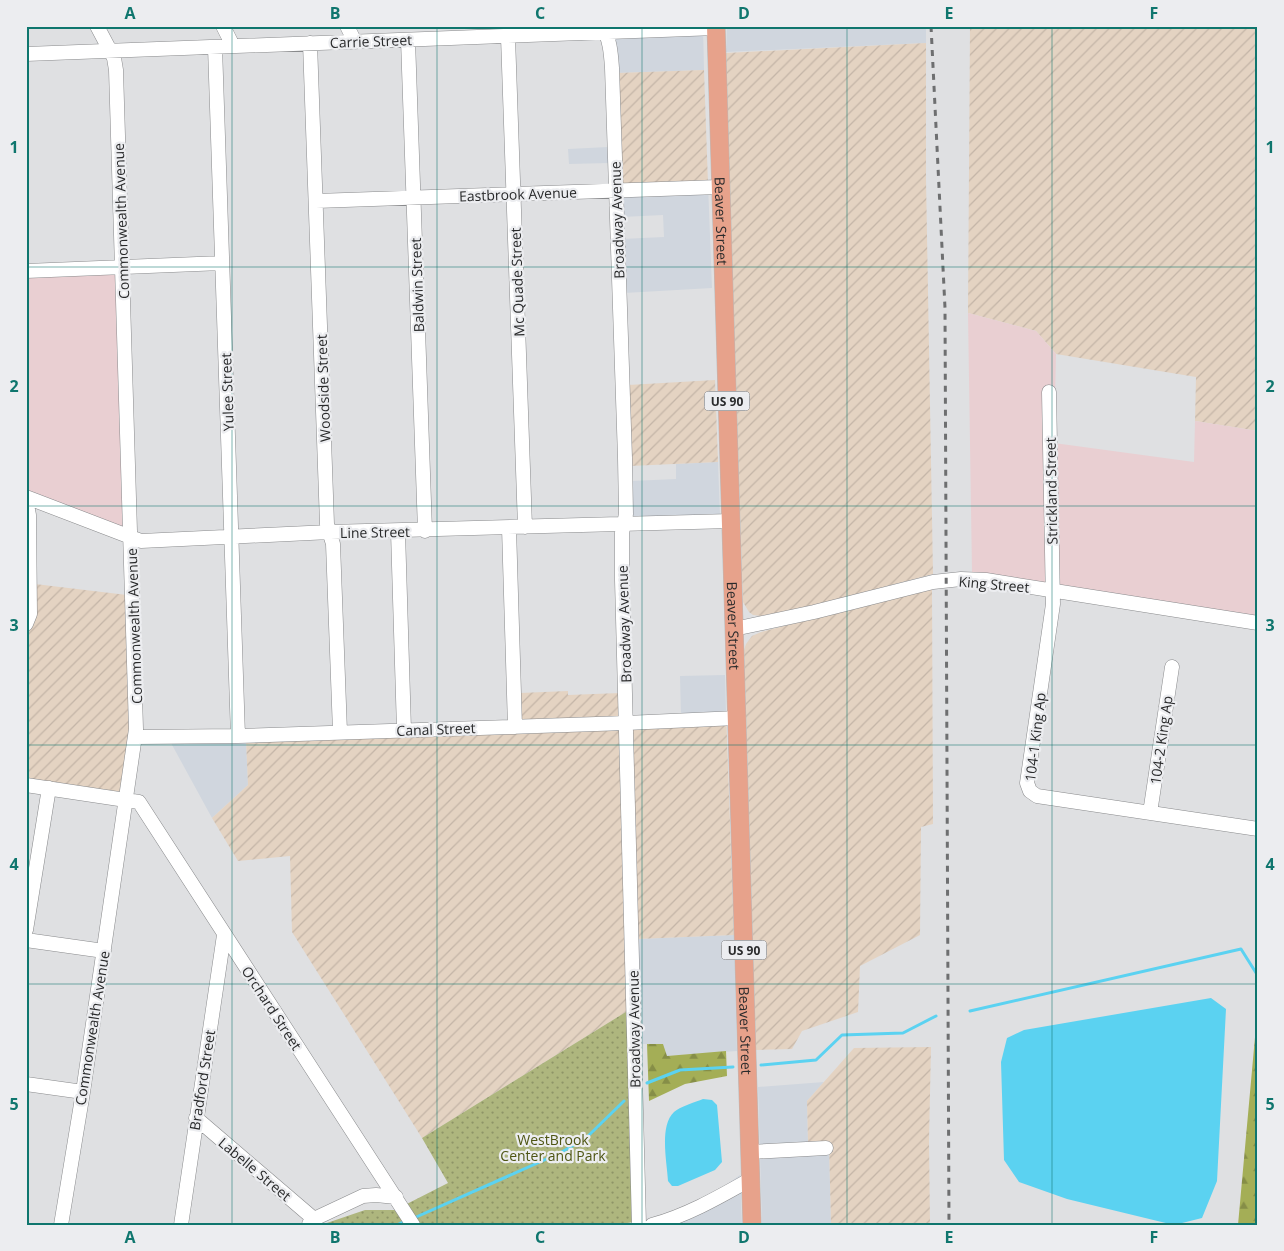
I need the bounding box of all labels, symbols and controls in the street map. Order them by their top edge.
text: A [124,2,136,24]
text: B [330,2,340,24]
text: C [535,2,545,24]
text: D [738,2,750,24]
text: E [945,2,954,24]
text: F [1150,2,1158,24]
street label: Carrie Street [330,30,412,52]
text: 1 [9,136,19,158]
text: 1 [1265,136,1275,158]
street label: Commonwealth Avenue [109,143,133,299]
street label: Broadway Avenue [605,161,629,279]
street label: Beaver Street [711,177,733,265]
street label: Eastbrook Avenue [459,182,577,206]
street label: Mc Quade Street [506,227,528,337]
street label: Baldwin Street [406,237,428,333]
street label: Woodside Street [312,334,334,442]
street label: Yulee Street [216,352,238,432]
text: 2 [9,375,19,397]
text: 2 [1265,375,1275,397]
road number: US 90 [704,392,750,411]
street label: Strickland Street [1041,437,1061,545]
street label: Line Street [340,522,410,542]
street label: Commonwealth Avenue [122,548,146,704]
street label: Broadway Avenue [612,565,636,683]
street label: King Street [958,571,1030,597]
street label: Beaver Street [723,581,745,670]
text: 3 [9,614,19,636]
text: 3 [1265,614,1275,636]
street label: 104-1 King Ap [1020,691,1050,783]
street label: 104-2 King Ap [1145,694,1177,786]
street label: Canal Street [396,718,476,740]
text: 4 [9,853,19,875]
text: 4 [1265,853,1275,875]
road number: US 90 [722,940,766,960]
street label: Commonwealth Avenue [70,949,114,1107]
street label: Orchard Street [238,962,306,1054]
street label: Broadway Avenue [623,970,645,1088]
street label: Beaver Street [735,986,757,1075]
street label: Bradford Street [185,1028,219,1132]
text: 5 [9,1093,19,1115]
text: 5 [1265,1093,1275,1115]
park label: WestBrook Center and Park [500,1130,606,1165]
street label: Labelle Street [215,1133,295,1205]
text: A [124,1226,136,1248]
text: B [330,1226,340,1248]
text: C [535,1226,545,1248]
text: D [738,1226,750,1248]
text: E [945,1226,954,1248]
text: F [1150,1226,1158,1248]

